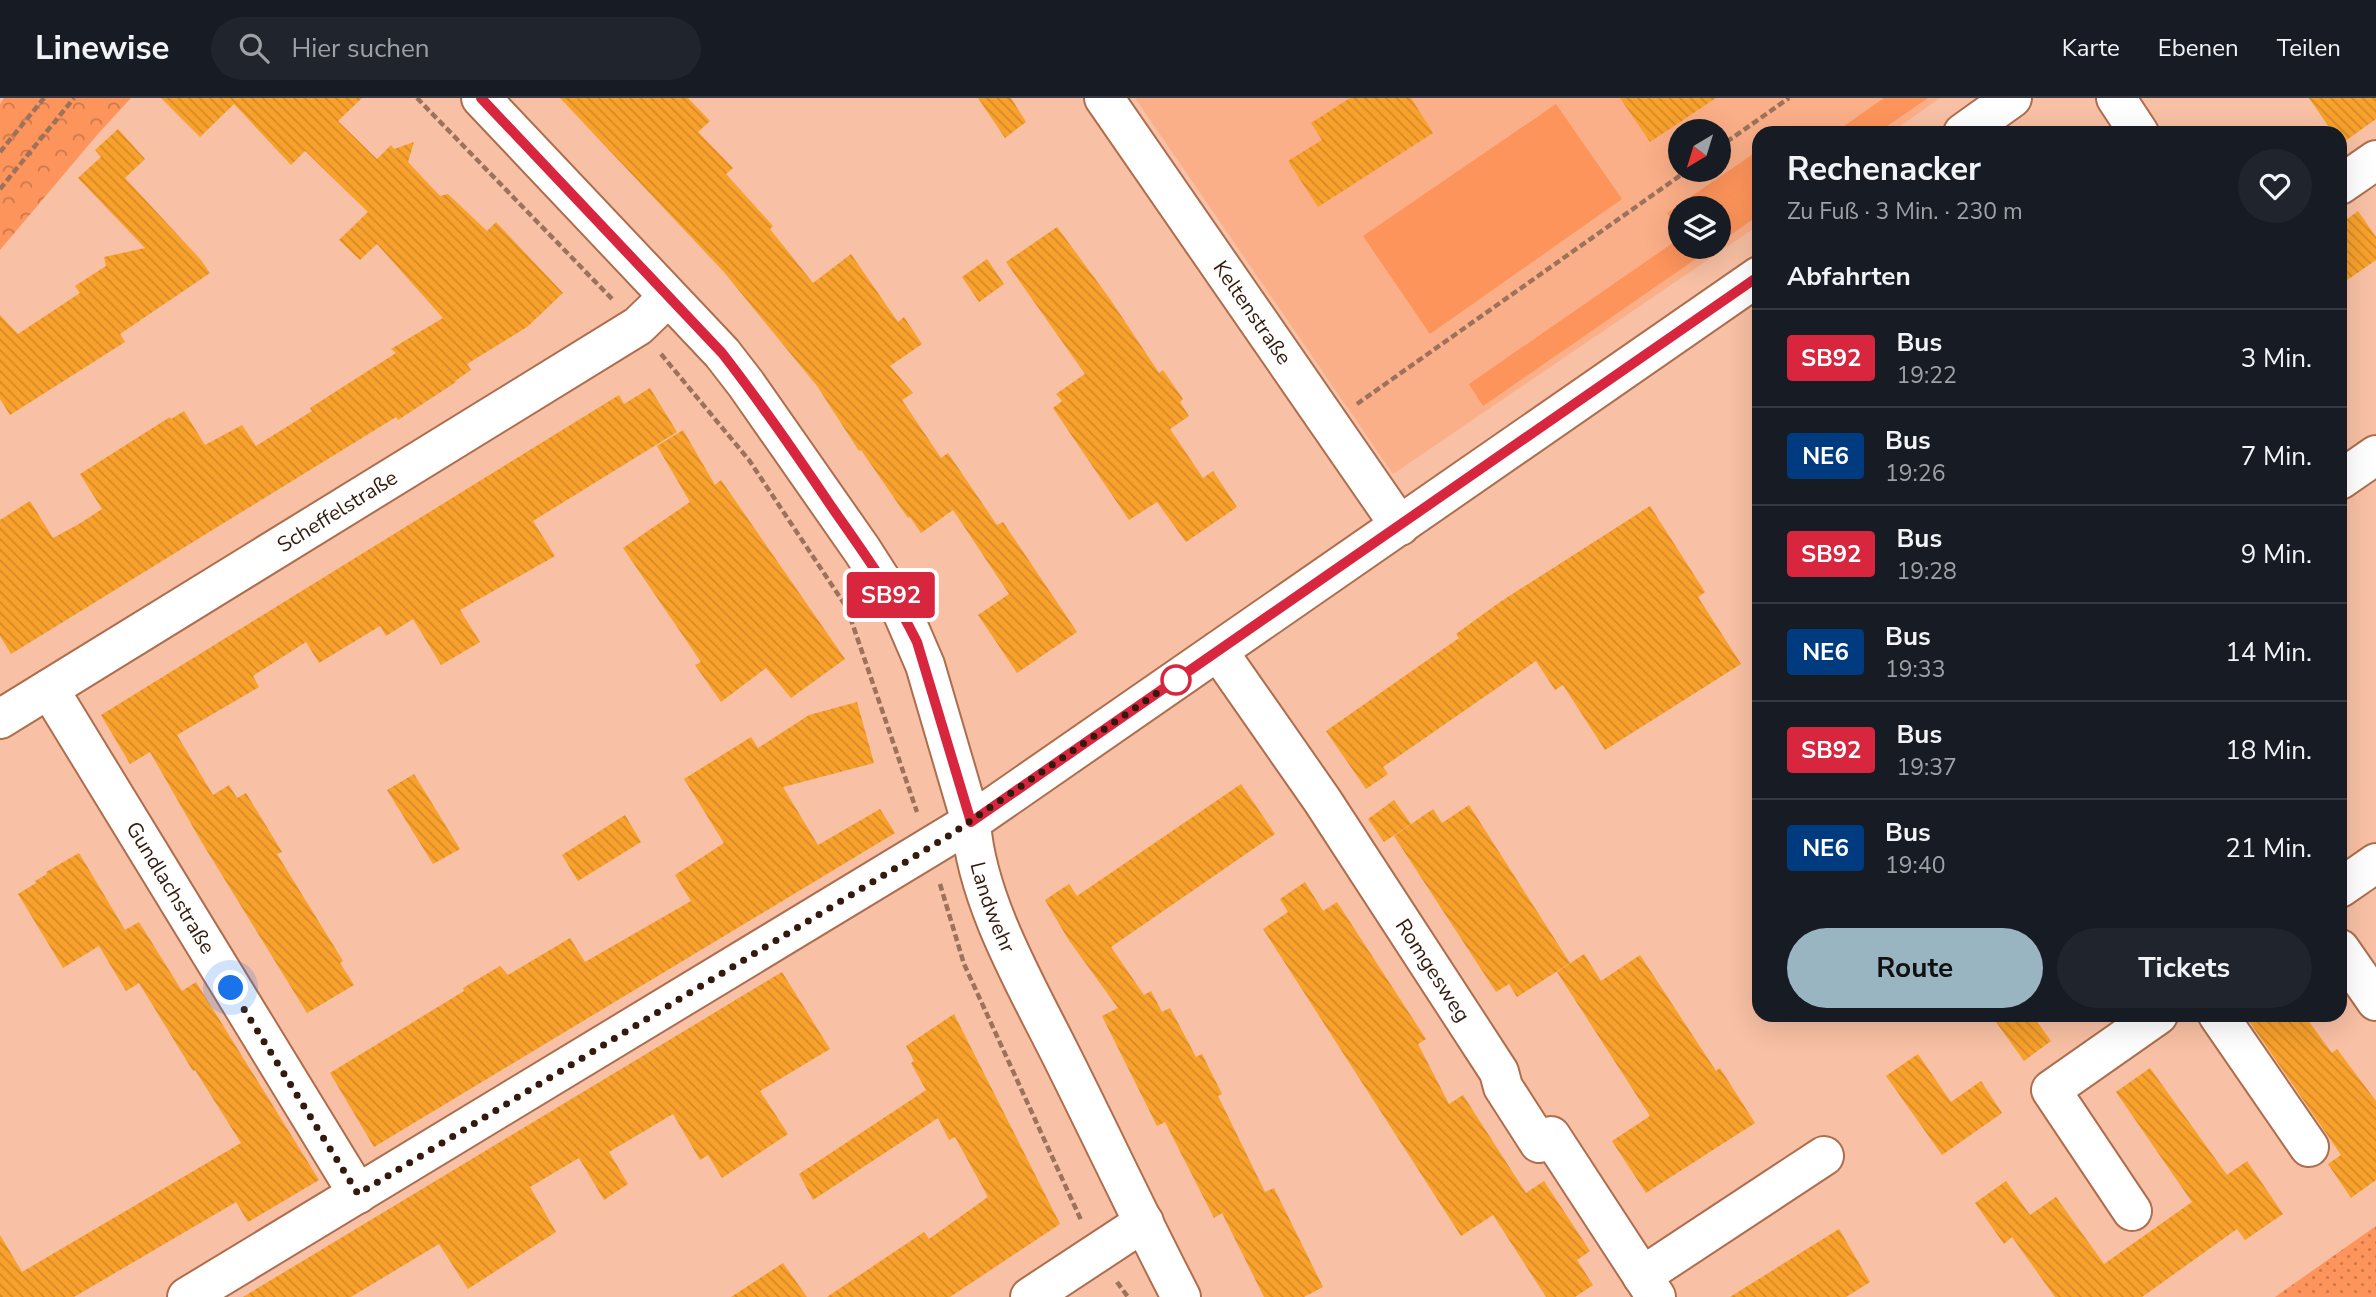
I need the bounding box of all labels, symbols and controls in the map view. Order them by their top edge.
search box [211,17,701,80]
text: Linewise [35,26,169,71]
icon: search [235,29,273,67]
text: Hier suchen [291,31,430,66]
text: Karte [2062,32,2120,64]
text: Ebenen [2158,32,2239,64]
text: Teilen [2277,32,2341,64]
north arrow [1668,119,1731,182]
map controls [1668,119,1731,259]
text: Rechenacker [1787,147,1981,192]
button: heart [2238,149,2312,223]
button: layers [1668,196,1731,259]
text: Zu Fuß · 3 Min. · 230 m [1787,196,2023,227]
street label: Keltenstraße [1207,255,1298,370]
text: Abfahrten [1787,259,1911,294]
text: Bus [1896,325,1942,360]
text: 3 Min. [2241,341,2312,376]
text: SB92 [1801,342,1861,374]
text: 19:22 [1896,360,1957,391]
text: Bus [1885,423,1931,458]
text: 7 Min. [2241,439,2312,474]
text: NE6 [1802,440,1849,472]
text: 19:26 [1885,458,1945,489]
street label: Scheffelstraße [272,464,403,559]
text: Bus [1896,521,1942,556]
text: 9 Min. [2241,537,2312,572]
text: SB92 [1801,538,1861,570]
text: 19:28 [1896,556,1957,587]
line badge: SB92 [842,572,940,618]
text: SB92 [861,579,921,611]
text: Bus [1885,619,1931,654]
text: 14 Min. [2225,635,2312,670]
text: NE6 [1802,636,1849,668]
text: 19:33 [1885,654,1945,685]
unlabelled marker [1161,665,1191,695]
text: Bus [1896,717,1942,752]
text: 18 Min. [2225,733,2312,768]
text: SB92 [1801,734,1861,766]
text: 19:37 [1896,752,1957,783]
text: Bus [1885,815,1931,850]
street label: Gundlachstraße [119,816,222,959]
text: 21 Min. [2225,831,2312,866]
text: NE6 [1802,832,1849,864]
text: 19:40 [1885,850,1945,881]
street label: Landwehr [964,859,1022,958]
street label: Romgesweg [1389,913,1477,1027]
button: Route [1787,928,2043,1008]
button: Tickets [2057,928,2312,1008]
your location [213,970,248,1005]

